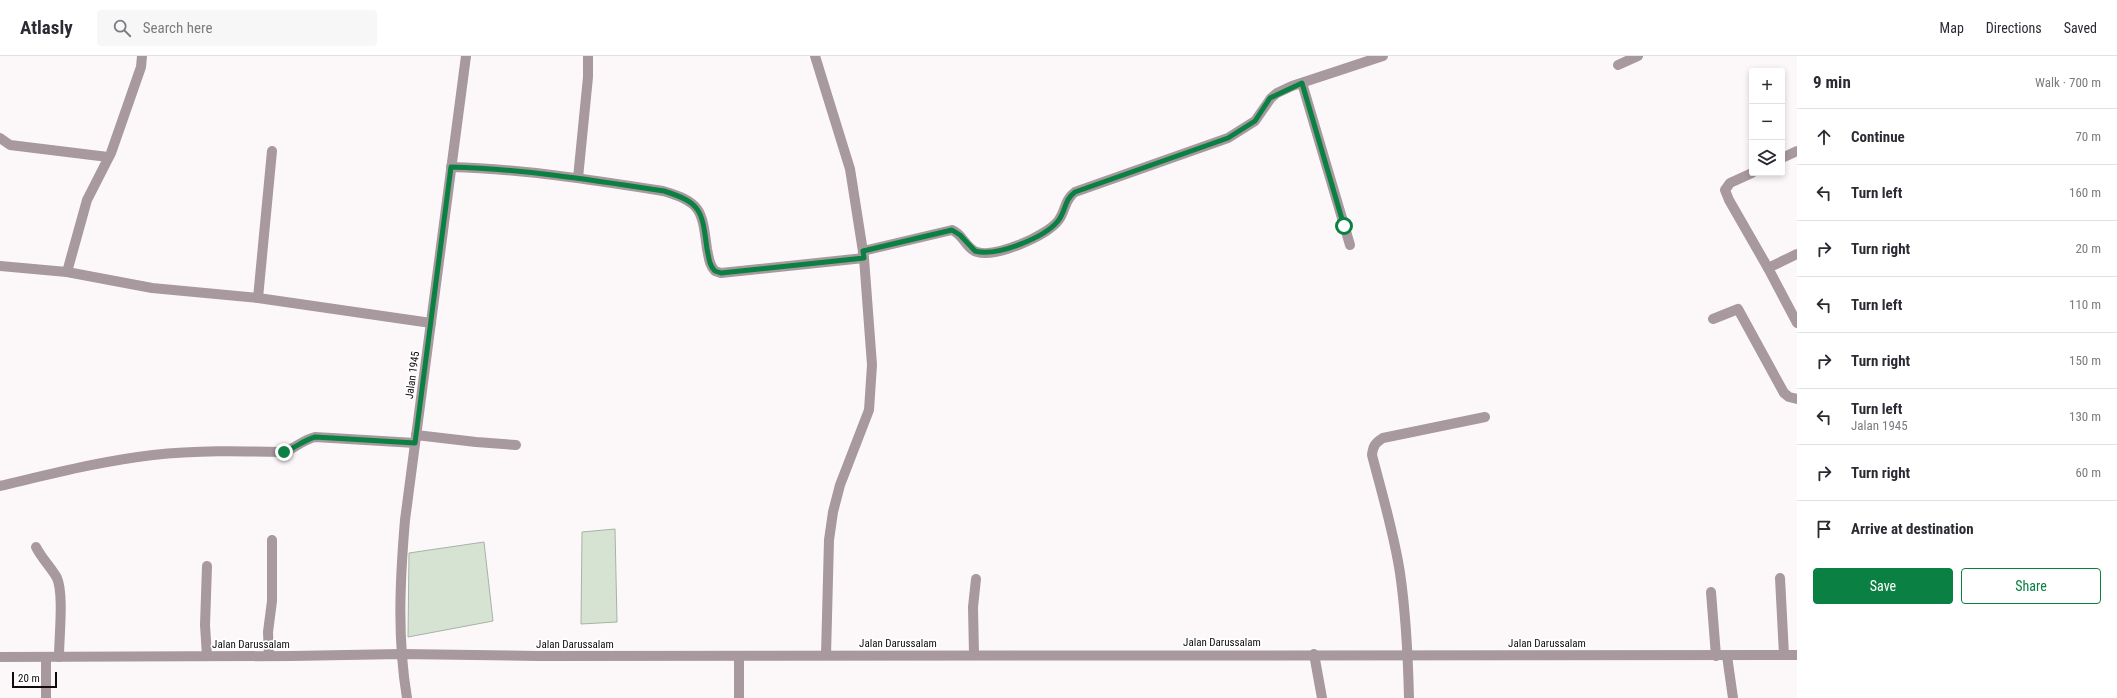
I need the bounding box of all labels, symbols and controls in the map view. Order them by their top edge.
search box [97,10,377,46]
text: Atlasly [20,16,73,39]
icon: search [111,17,133,39]
text: Search here [143,19,212,37]
text: Map [1940,20,1964,36]
text: Directions [1986,20,2042,36]
text: Saved [2064,20,2097,36]
map controls [1749,68,1785,176]
button: + [1749,68,1785,104]
text: 9 min [1813,72,1851,92]
text: Walk · 700 m [2035,75,2101,90]
button: − [1749,104,1785,140]
icon: ahead [1813,126,1835,148]
text: Continue [1851,128,1905,146]
text: 70 m [2075,129,2101,144]
button: layers [1749,140,1785,176]
icon: left [1813,182,1835,204]
text: Turn left [1851,184,1902,202]
text: 160 m [2069,185,2101,200]
route start [1335,217,1353,235]
icon: right [1813,238,1835,260]
text: Turn right [1851,240,1910,258]
text: 20 m [2075,241,2101,256]
icon: left [1813,294,1835,316]
text: Turn left [1851,296,1902,314]
text: 110 m [2069,297,2101,312]
street label: Jalan 1945 [403,350,422,400]
icon: right [1813,350,1835,372]
text: Turn right [1851,352,1910,370]
text: 150 m [2069,353,2101,368]
text: Turn left [1851,400,1902,418]
icon: left [1813,406,1835,428]
text: 130 m [2069,409,2101,424]
text: Jalan 1945 [1851,418,1908,433]
route end [275,443,293,461]
icon: right [1813,462,1835,484]
text: Turn right [1851,464,1910,482]
text: 60 m [2075,465,2101,480]
icon: arrive [1813,518,1835,540]
text: Arrive at destination [1851,520,1974,538]
button: Save [1813,568,1953,604]
button: Share [1961,568,2101,604]
street label: Jalan Darussalam [1183,636,1261,649]
street label: Jalan Darussalam [859,637,937,650]
street label: Jalan Darussalam [1508,637,1586,650]
street label: Jalan Darussalam [212,638,290,651]
street label: Jalan Darussalam [536,638,614,651]
scale bar [12,670,57,689]
text: 20 m [18,672,40,685]

